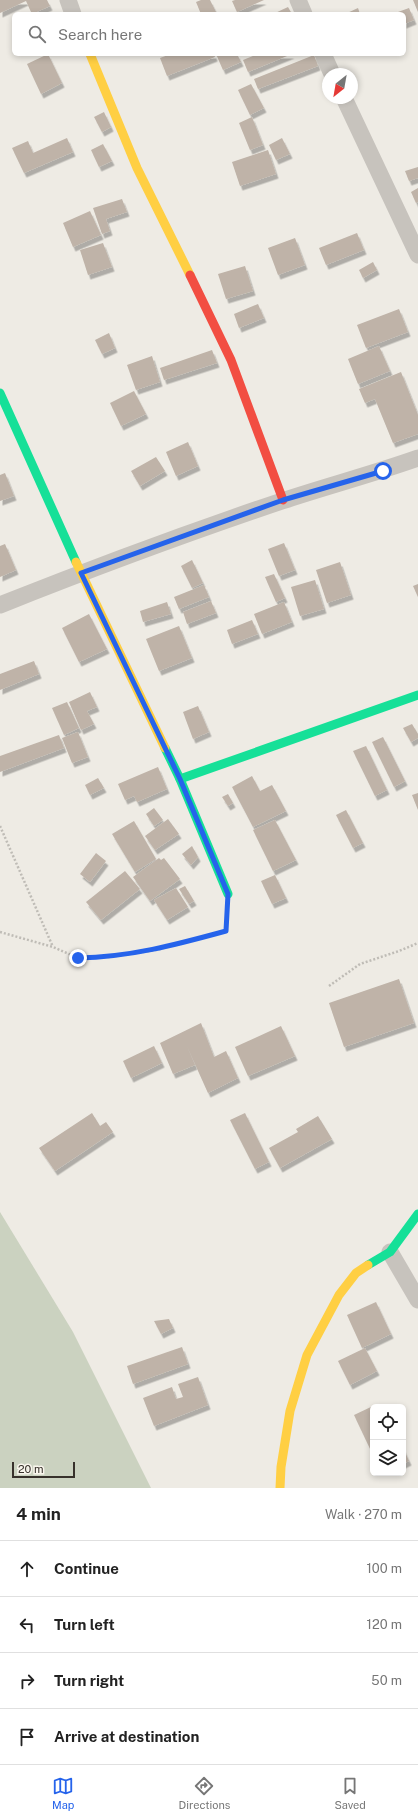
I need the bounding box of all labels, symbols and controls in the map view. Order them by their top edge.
search box [12,12,406,56]
icon: search [26,23,48,45]
text: Search here [58,26,142,43]
north arrow [322,68,358,104]
route start [374,462,392,480]
route end [69,949,87,967]
map controls [370,1404,406,1476]
button: locate [370,1404,406,1440]
button: layers [370,1440,406,1476]
scale bar [12,1460,75,1479]
text: 20 m [18,1463,43,1475]
text: 4 min [16,1504,61,1524]
text: Walk · 270 m [325,1507,402,1522]
icon: ahead [16,1558,38,1580]
text: Continue [54,1560,119,1577]
text: 100 m [366,1561,402,1576]
icon: left [16,1614,38,1636]
text: Turn left [54,1616,115,1633]
text: 120 m [367,1617,402,1632]
icon: right [16,1670,38,1692]
text: Turn right [54,1672,124,1689]
text: 50 m [371,1673,402,1688]
icon: arrive [16,1726,38,1748]
text: Arrive at destination [54,1728,199,1745]
tab: Map [52,1775,74,1811]
tab: Directions [179,1775,230,1811]
tab: Saved [334,1775,366,1811]

